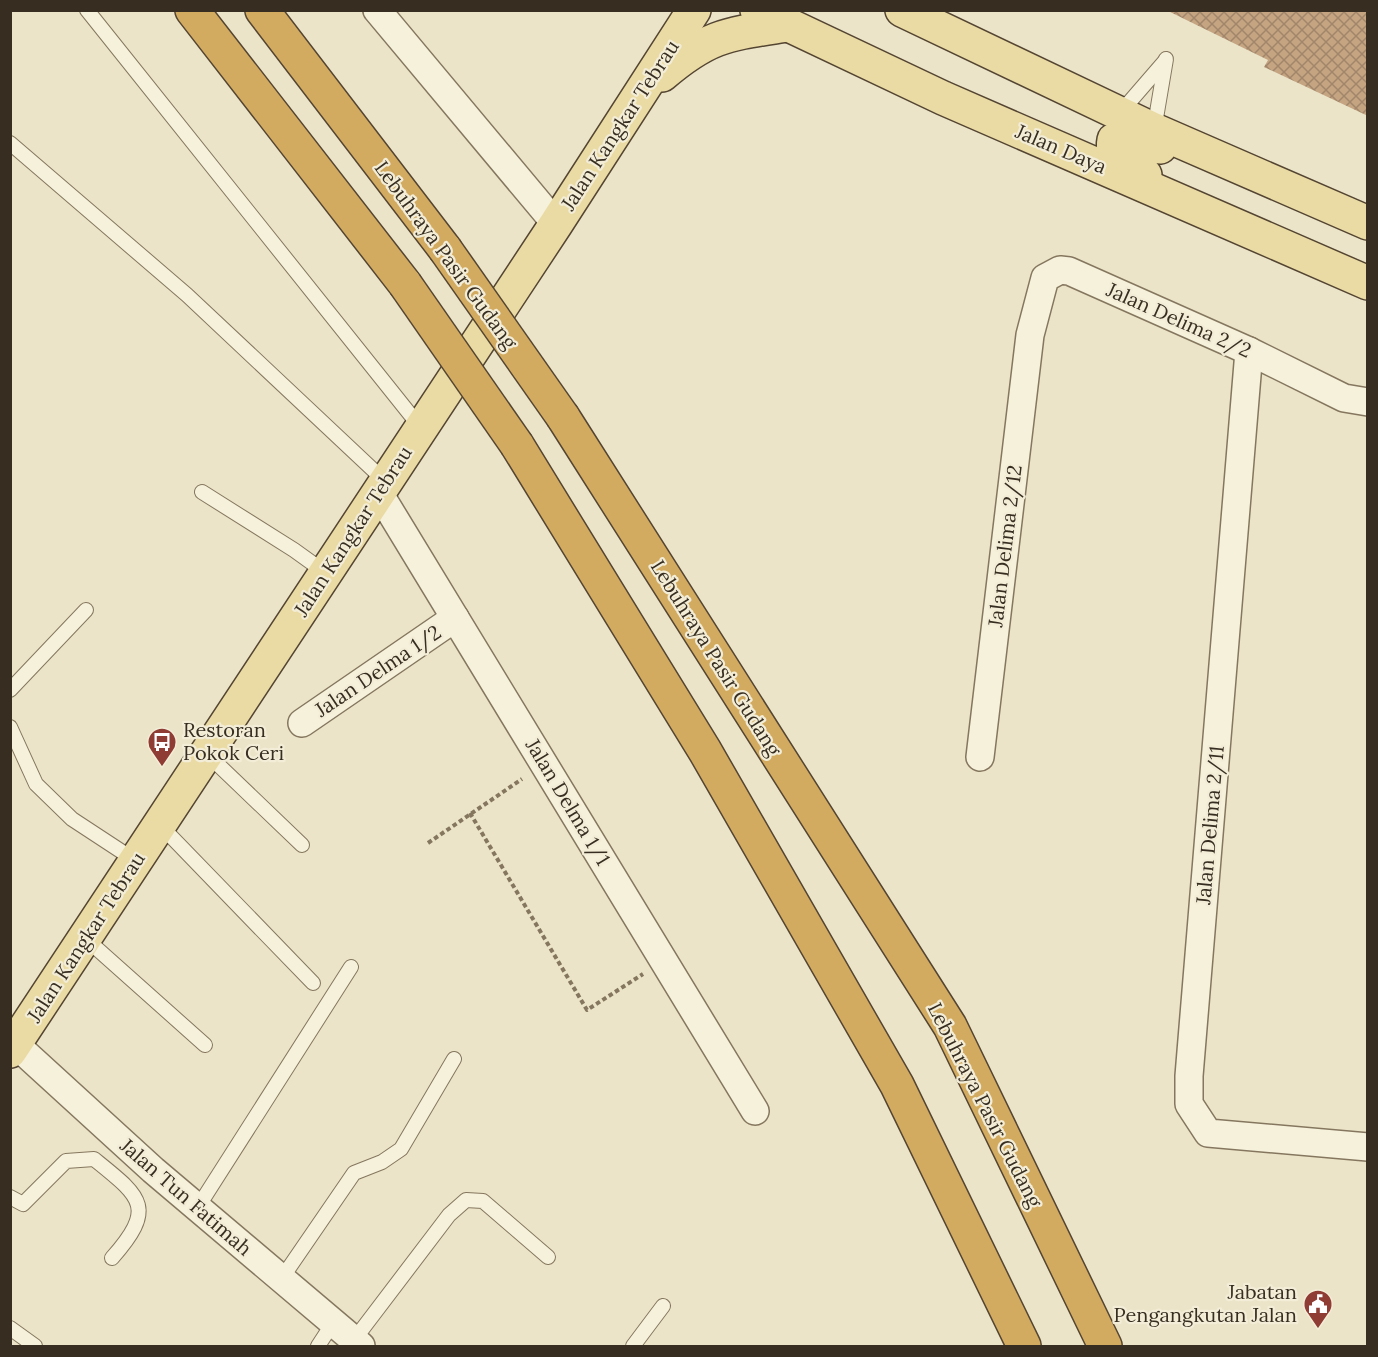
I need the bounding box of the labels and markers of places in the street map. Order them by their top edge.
place label: Restoran Pokok Ceri [183,717,284,765]
bus stop icon: Restoran Pokok Ceri [146,726,178,768]
place label: Jabatan Pengangkutan Jalan [1114,1279,1297,1327]
public building icon: Jabatan Pengangkutan Jalan [1302,1288,1334,1330]

